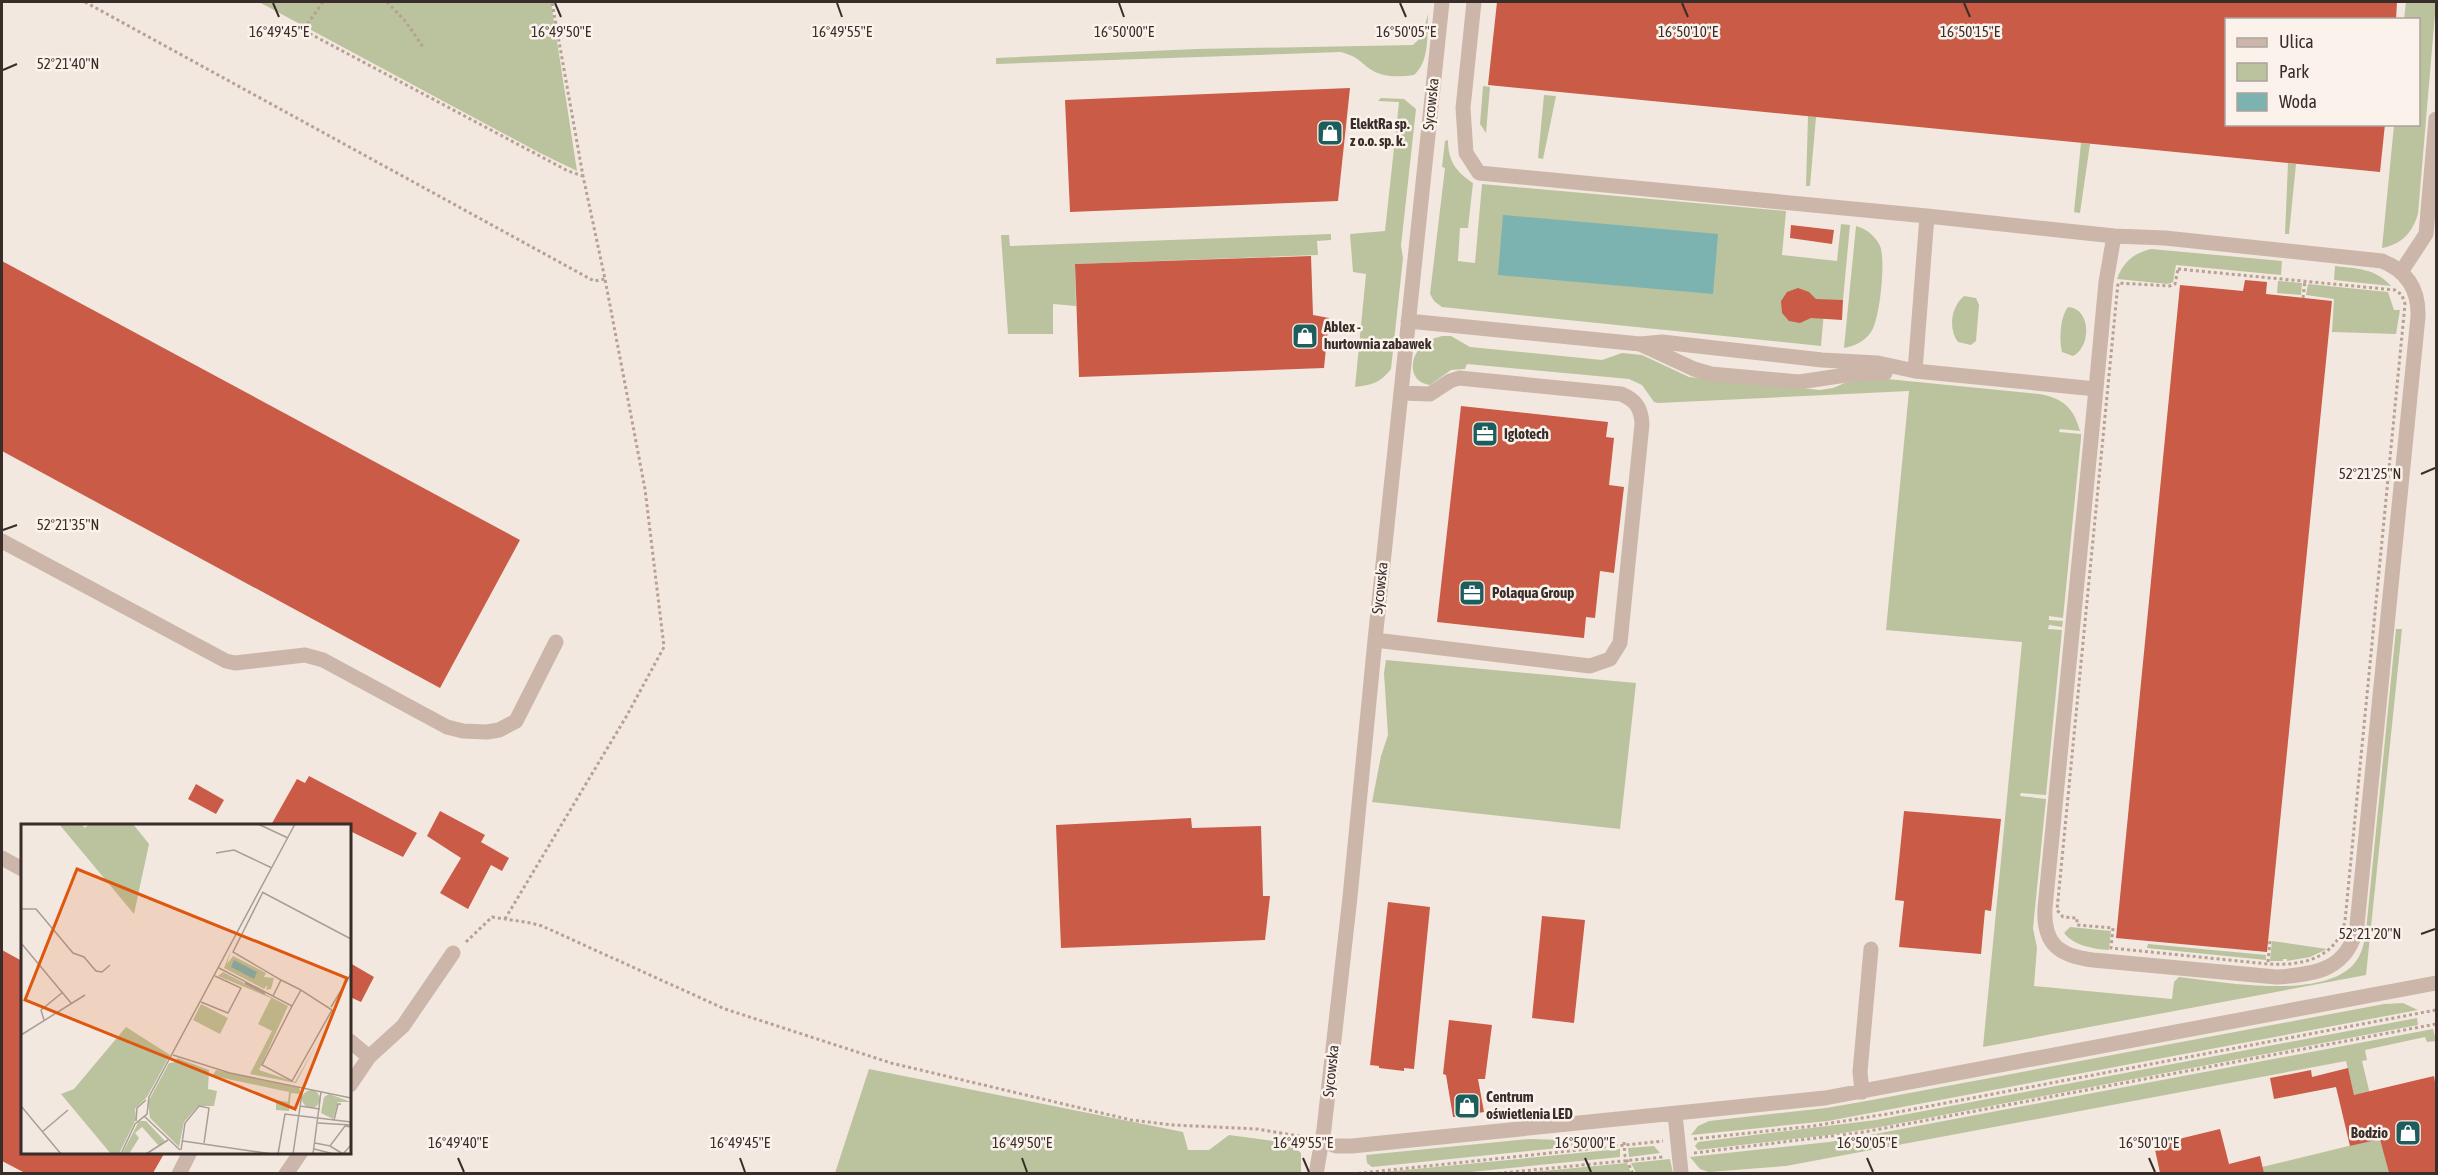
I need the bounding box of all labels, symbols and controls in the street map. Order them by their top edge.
legend [2225,18,2420,126]
text: 16°49'45"E [249,23,310,40]
text: 16°49'50"E [531,23,592,40]
text: 16°49'55"E [812,23,873,40]
text: 16°50'00"E [1094,23,1155,40]
text: 16°50'05"E [1376,23,1437,40]
text: 16°50'10"E [1658,23,1719,40]
text: 16°50'15"E [1940,23,2001,40]
text: Ulica [2279,31,2314,52]
text: 52°21'40"N [37,55,99,72]
text: Park [2279,61,2309,82]
street label: Sycowska [1419,77,1442,131]
text: Woda [2279,91,2317,112]
place label: ElektRa sp. z o.o. sp. k. [1350,115,1410,149]
shop icon: ElektRa sp. z o.o. sp. k. [1315,118,1345,148]
place label: Ablex - hurtownia zabawek [1323,318,1432,352]
shop icon: Ablex - hurtownia zabawek [1290,321,1320,351]
office icon: Iglotech [1470,419,1500,449]
place label: Iglotech [1504,425,1549,442]
text: 52°21'25"N [2339,465,2401,482]
text: 52°21'35"N [37,516,99,533]
street label: Sycowska [1368,561,1391,615]
office icon: Polaqua Group [1457,578,1487,608]
place label: Polaqua Group [1492,584,1574,601]
inset map [21,824,351,1154]
text: 52°21'20"N [2339,925,2401,942]
street label: Sycowska [1319,1044,1342,1098]
place label: Centrum oświetlenia LED [1486,1088,1573,1122]
shop icon: Centrum oświetlenia LED [1452,1091,1482,1121]
shop icon: Bodzio [2393,1118,2423,1148]
place label: Bodzio [2351,1124,2388,1141]
text: 16°49'40"E [428,1134,489,1151]
text: 16°49'45"E [710,1134,771,1151]
text: 16°49'50"E [992,1134,1053,1151]
text: 16°49'55"E [1273,1134,1334,1151]
text: 16°50'00"E [1555,1134,1616,1151]
text: 16°50'05"E [1837,1134,1898,1151]
text: 16°50'10"E [2119,1134,2180,1151]

